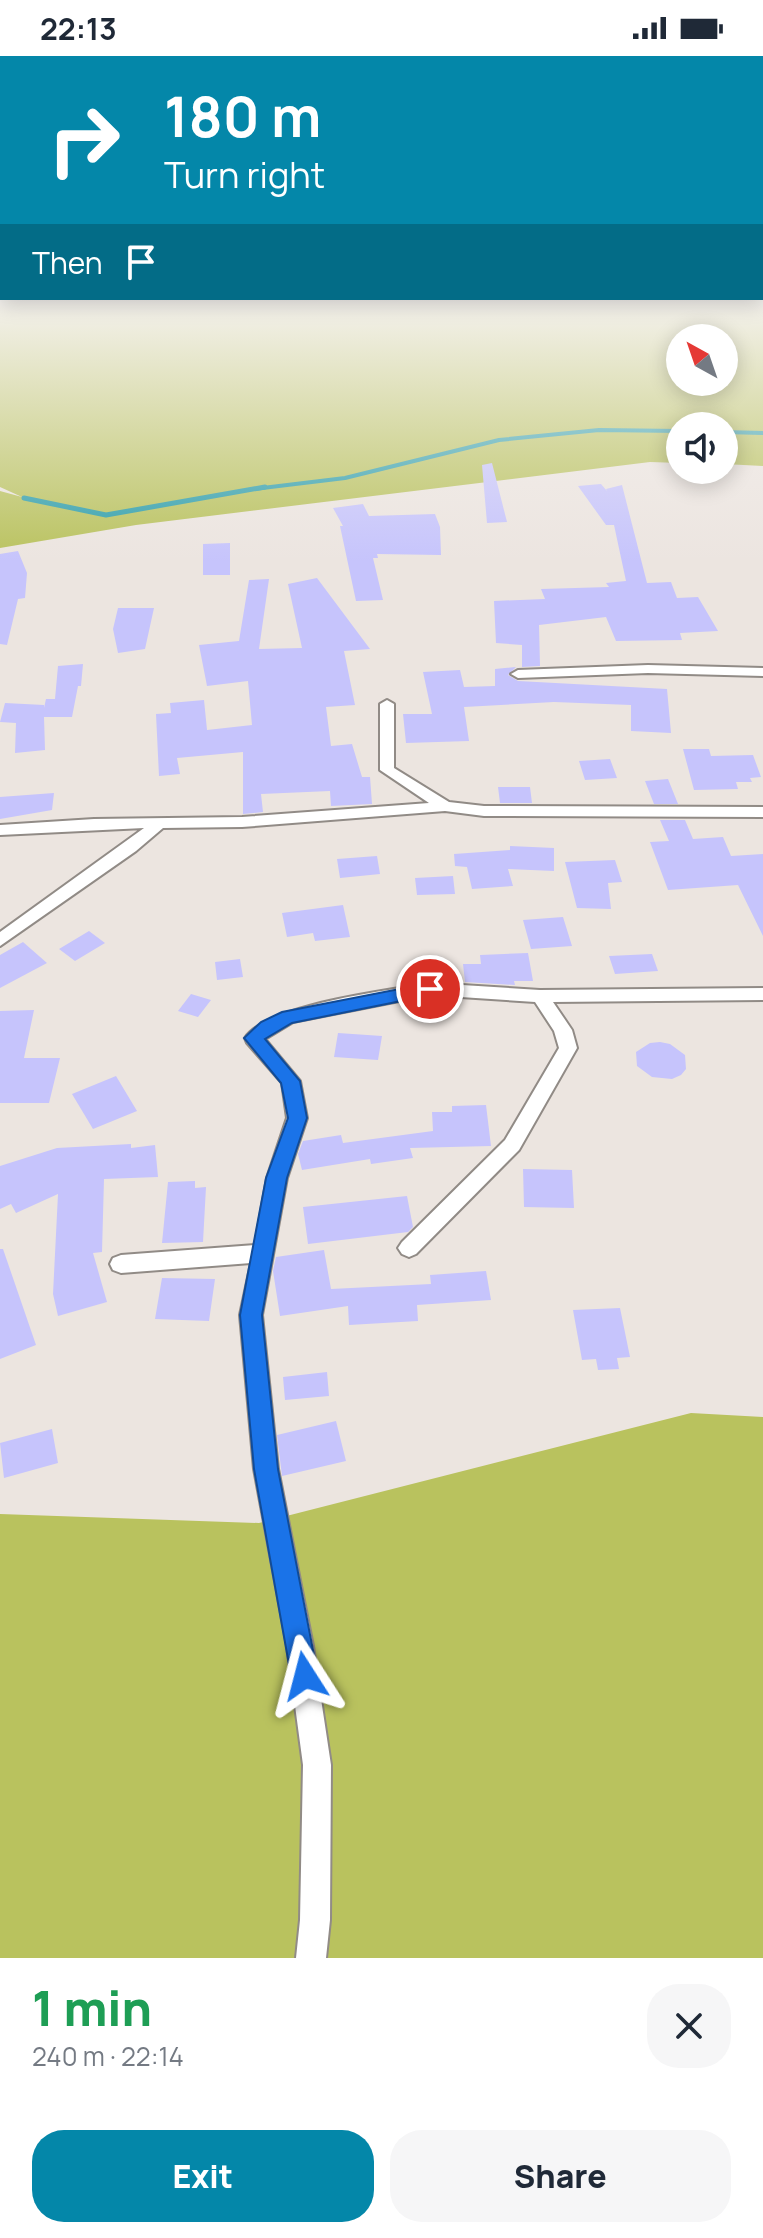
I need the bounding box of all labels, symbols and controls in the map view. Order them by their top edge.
text: 22:13 [40,8,117,49]
text: 180 m [164,77,321,154]
icon: right [32,88,136,192]
text: Turn right [164,150,325,199]
icon: arrive [119,240,163,284]
text: Then [32,242,103,283]
north arrow [666,324,738,396]
map controls [666,324,738,484]
button: sound [666,412,738,484]
pin [396,955,464,1023]
icon: arrive [408,967,452,1011]
position arrow [263,1634,347,1718]
text: 1 min [32,1975,152,2040]
button: close [647,1984,731,2068]
text: 240 m · 22:14 [32,2038,184,2074]
button: Exit [32,2130,374,2222]
button: Share [390,2130,731,2222]

